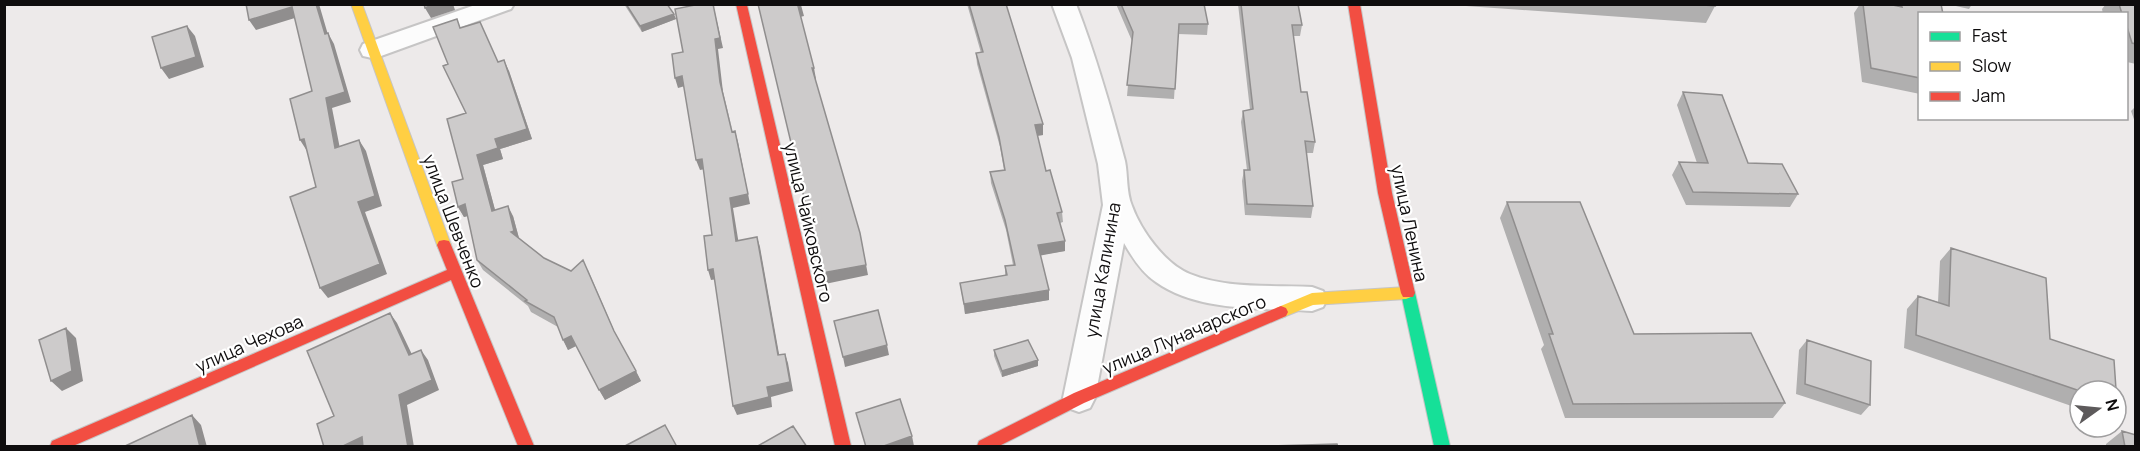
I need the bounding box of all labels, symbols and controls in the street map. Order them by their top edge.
legend [1918,12,2128,120]
text: Fast [1972,23,2007,47]
text: Slow [1972,53,2012,77]
text: Jam [1972,83,2006,107]
street label: улица Чайковского [779,140,839,304]
street label: улица Шевченко [417,151,491,291]
street label: улица Ленина [1386,162,1434,284]
street label: улица Калинина [1078,200,1126,340]
street label: улица Луначарского [1098,289,1270,379]
street label: улица Чехова [191,309,307,377]
north arrow [2068,379,2128,439]
text: N [2100,397,2125,414]

